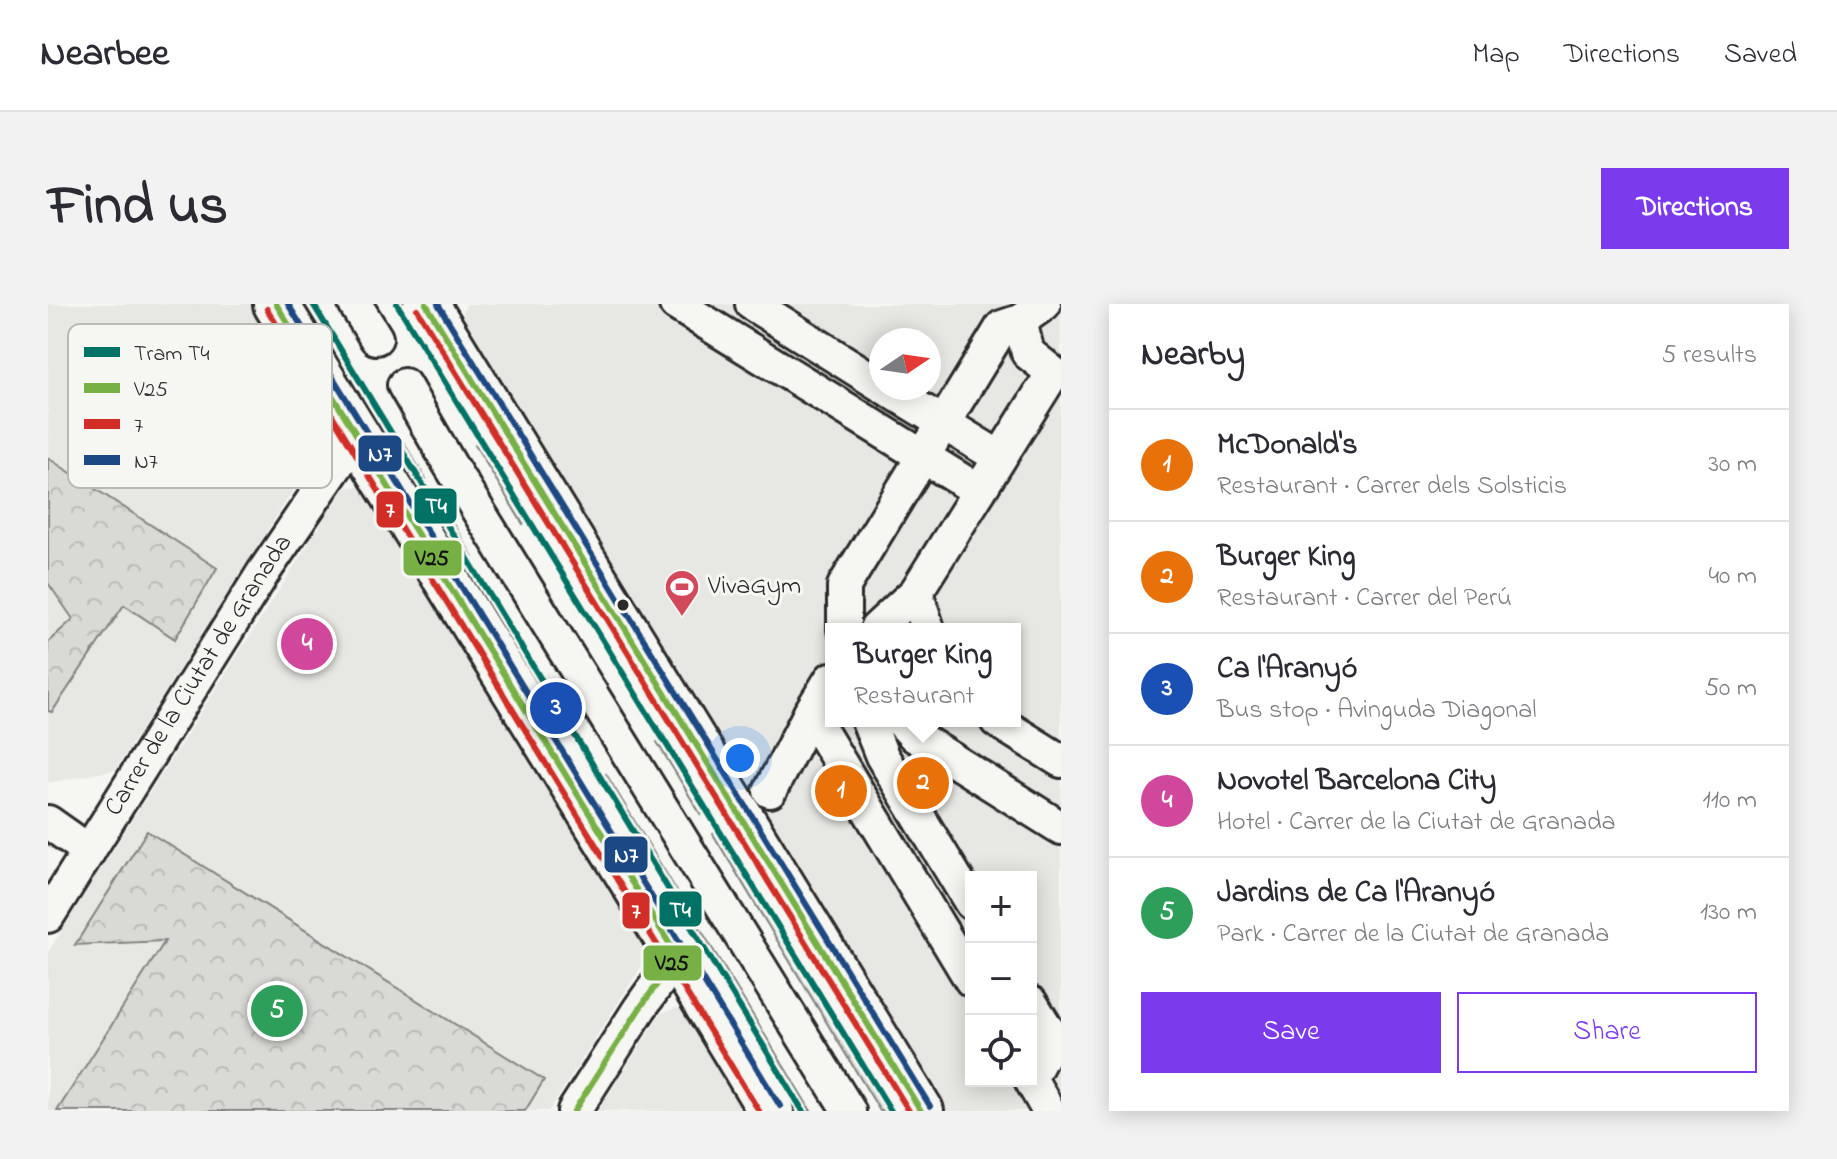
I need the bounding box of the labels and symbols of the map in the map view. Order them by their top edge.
legend [68,324,332,488]
north arrow [869,328,941,400]
text: Tram T4 [134,339,210,371]
text: V25 [133,375,168,407]
text: 7 [134,411,143,443]
line badge: N7 [357,434,403,473]
text: N7 [368,440,393,472]
text: N7 [134,447,158,479]
line badge: T4 [413,487,458,525]
line badge: 7 [375,490,405,529]
text: T4 [425,492,448,524]
text: 7 [385,496,395,528]
street label: Carrer de la Ciutat de Granada [96,527,303,824]
line badge: V25 [402,539,463,577]
text: V25 [414,544,449,576]
sports icon: VivaGym [663,568,701,618]
place label: VivaGym [707,568,801,606]
unlabelled marker [615,597,631,613]
pin: 4 [281,614,333,674]
pin: 3 [530,678,582,738]
your location [720,738,760,778]
pin: 2 [897,753,949,813]
pin: 1 [815,761,867,821]
line badge: N7 [603,835,649,874]
text: N7 [614,841,639,873]
line badge: T4 [658,890,703,928]
line badge: 7 [621,891,651,930]
text: T4 [669,896,692,928]
text: 7 [631,897,641,929]
line badge: V25 [642,944,703,982]
text: V25 [654,949,689,981]
pin: 5 [251,981,303,1041]

